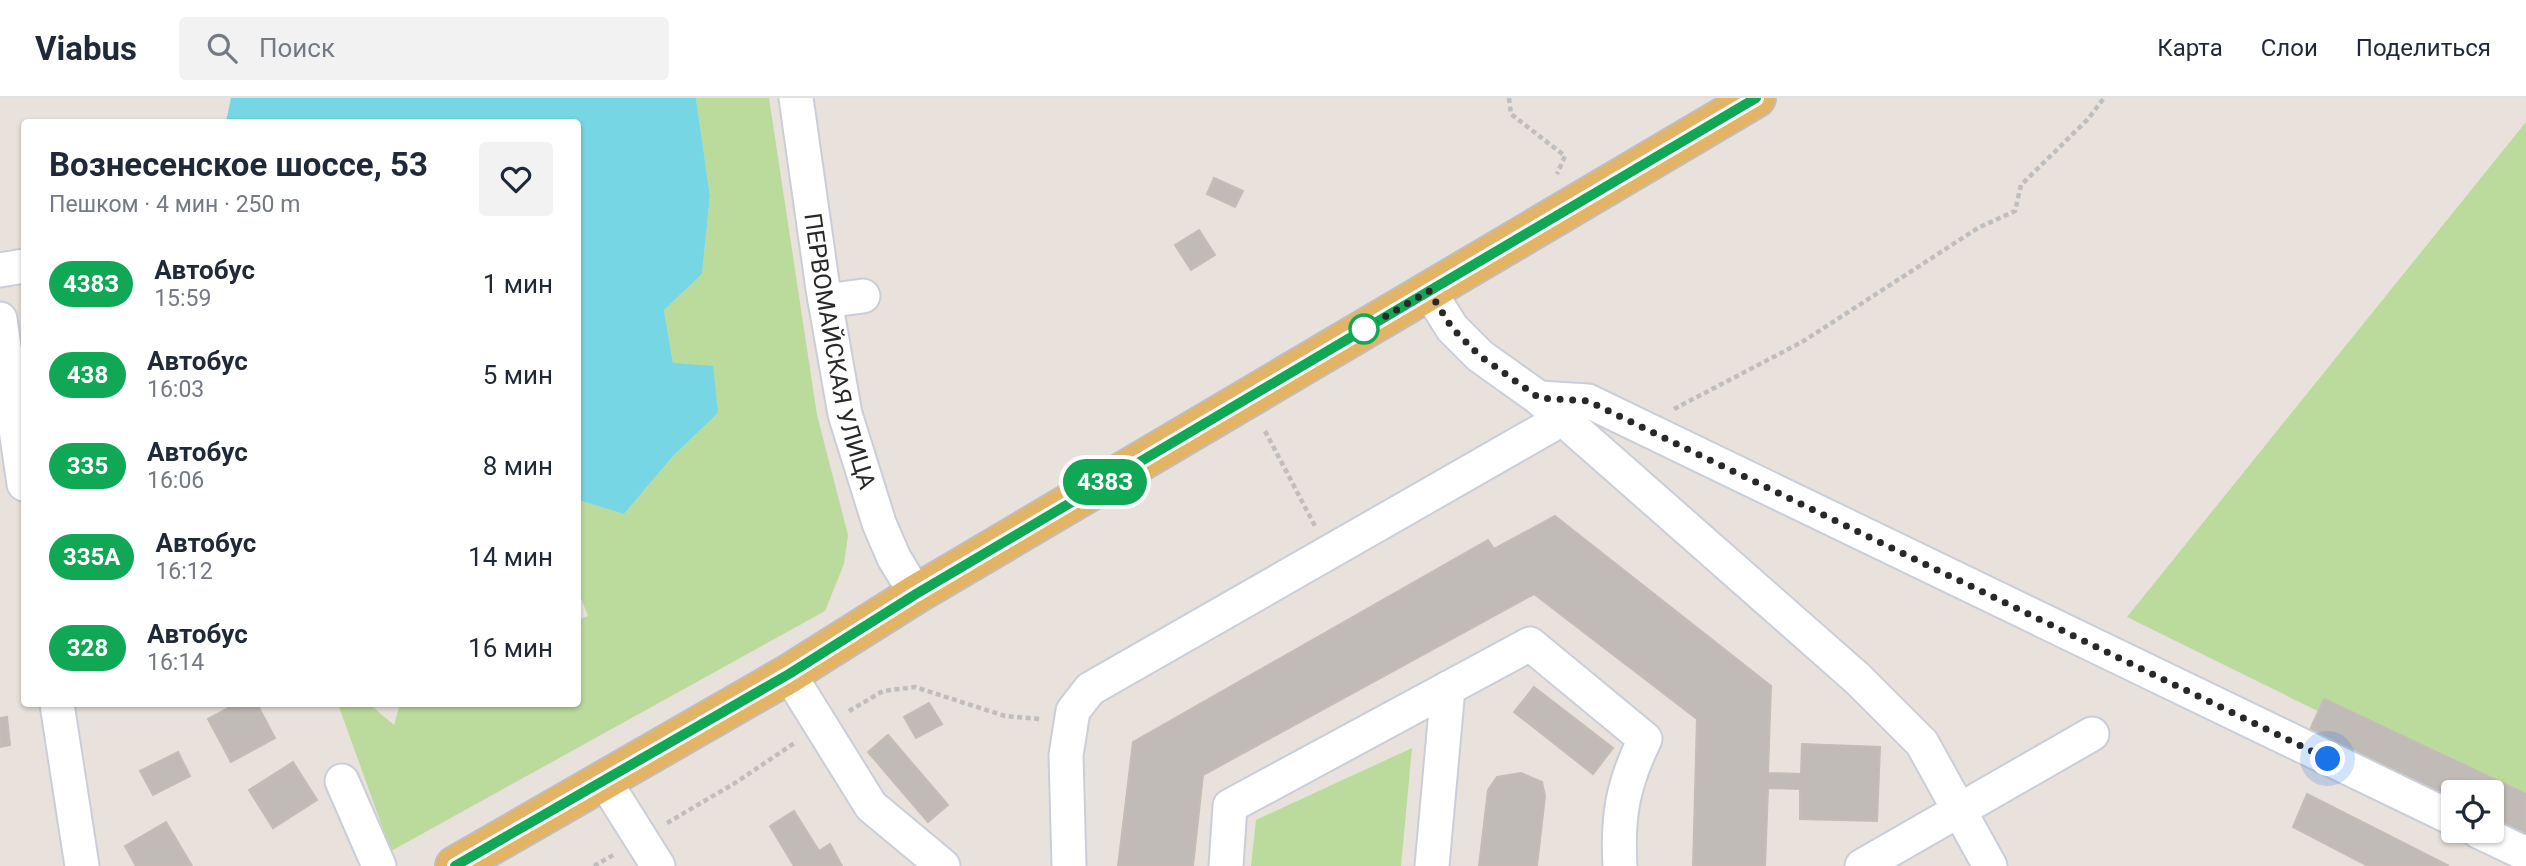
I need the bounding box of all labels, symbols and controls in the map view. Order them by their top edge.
search box [179,17,669,80]
text: Viabus [35,29,137,68]
icon: search [203,29,241,67]
text: Поиск [259,33,335,63]
text: Карта [2157,34,2223,62]
text: Слои [2261,34,2318,62]
text: Поделиться [2356,34,2491,62]
button: heart [479,142,553,216]
text: Вознесенское шоссе, 53 [49,145,428,184]
text: Пешком · 4 мин · 250 m [49,191,300,218]
street label: ПЕРВОМАЙСКАЯ УЛИЦА [798,211,882,493]
text: Автобус [154,255,255,285]
text: 1 мин [483,269,553,299]
text: 438З [63,270,119,298]
text: 15:59 [154,285,211,312]
unlabelled marker [1349,314,1379,344]
text: Автобус [147,346,248,376]
text: 5 мин [483,360,553,390]
text: 438 [67,361,108,389]
text: 16:03 [147,376,204,403]
text: Автобус [147,437,248,467]
text: 8 мин [483,451,553,481]
text: 335 [67,452,108,480]
line badge: 438З [1056,459,1154,505]
text: 16:06 [147,467,204,494]
text: 438З [1077,468,1133,496]
text: Автобус [155,528,256,558]
text: 14 мин [468,542,553,572]
text: 335А [63,543,120,571]
text: 16:12 [155,558,213,585]
text: Автобус [147,619,248,649]
text: 16 мин [468,633,553,663]
text: 328 [67,634,108,662]
text: 16:14 [147,649,204,676]
your location [2310,741,2345,776]
map controls [2441,780,2504,843]
button: locate [2441,780,2504,843]

